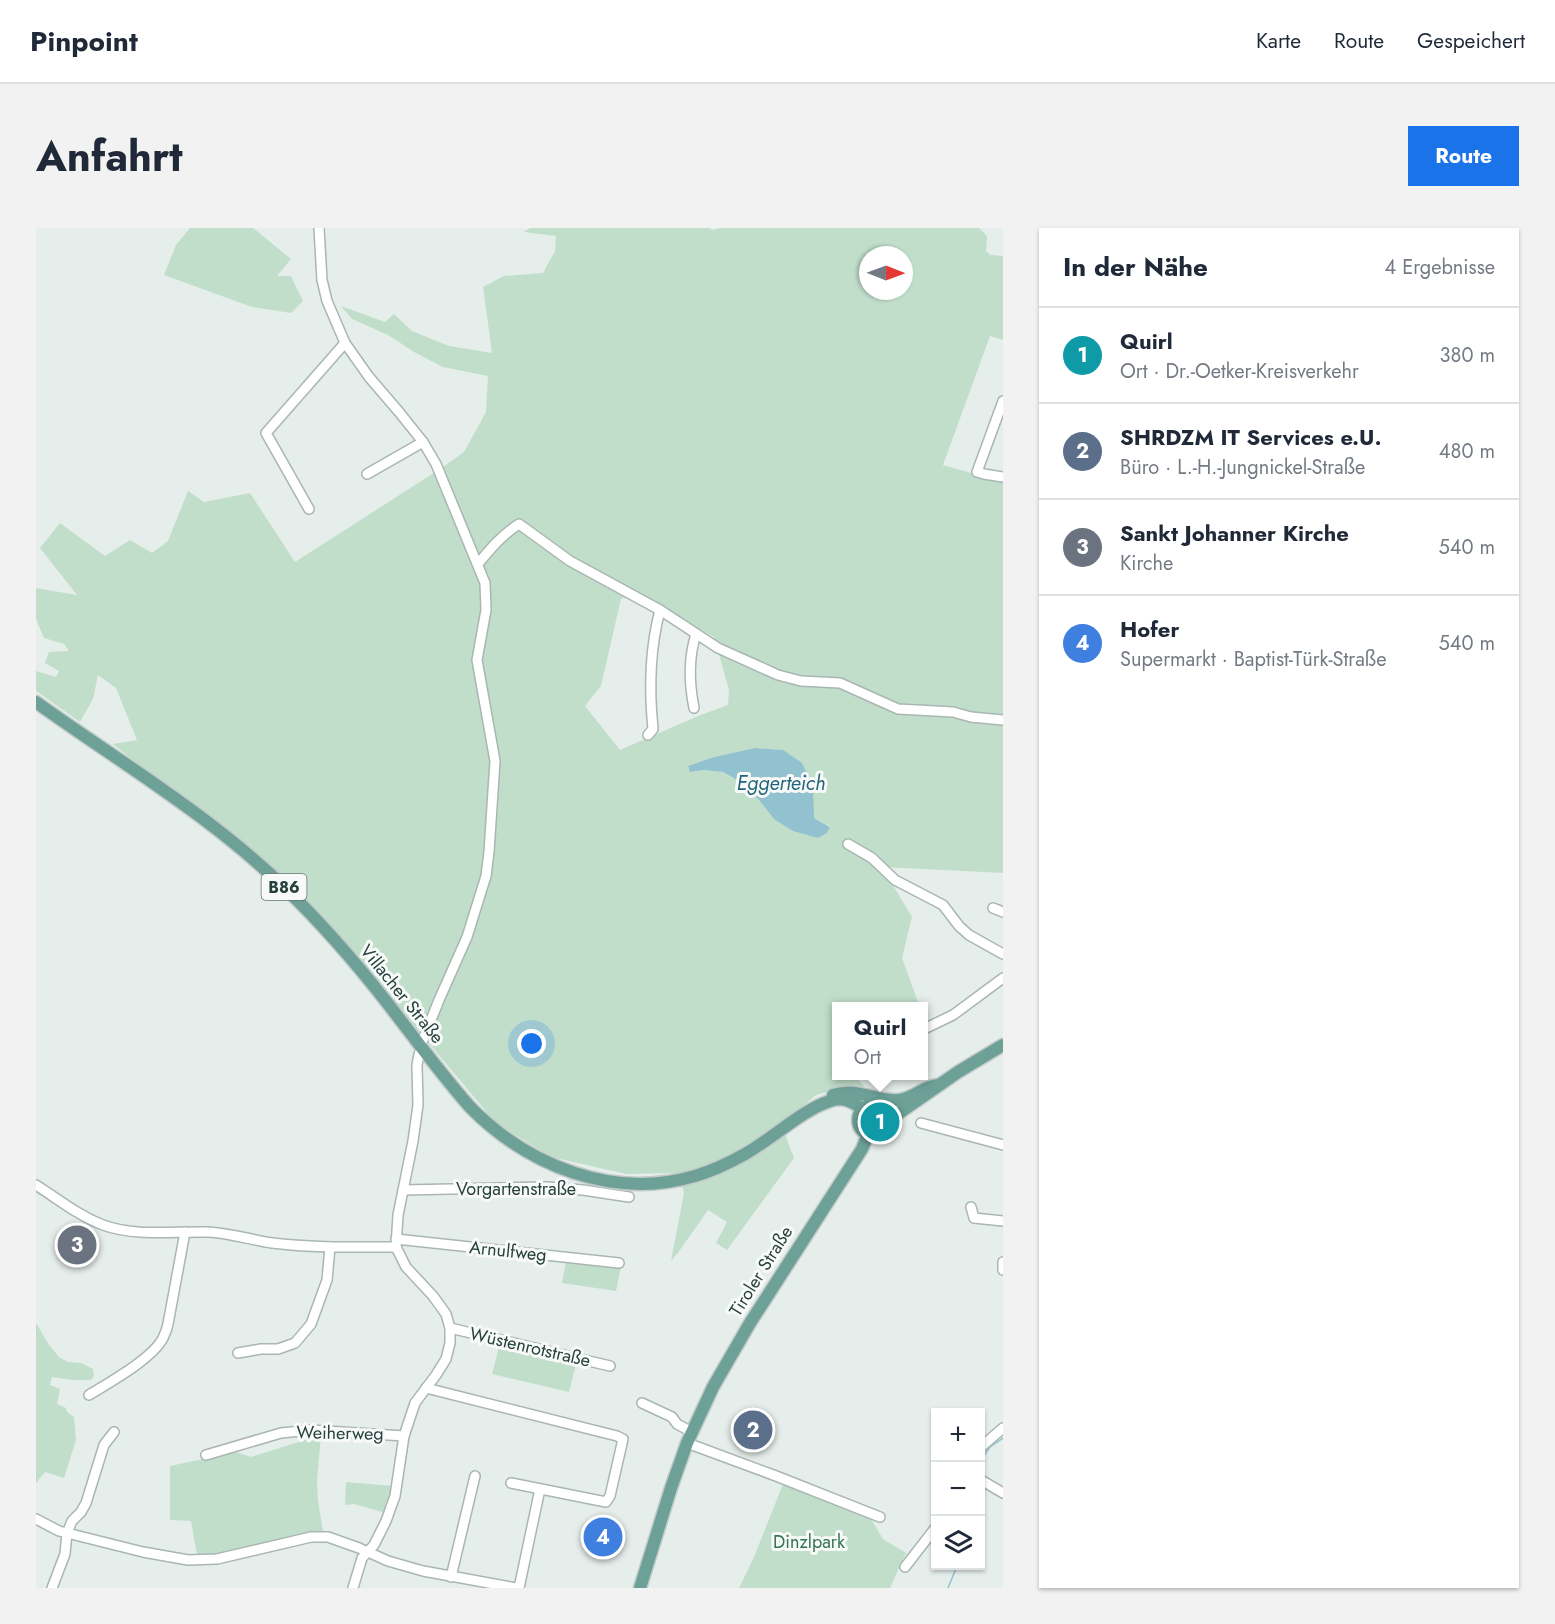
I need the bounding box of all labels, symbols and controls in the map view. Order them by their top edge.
text: Pinpoint [30,21,138,62]
text: Karte [1256,26,1301,56]
text: Route [1334,26,1384,56]
text: Gespeichert [1417,26,1525,56]
text: Anfahrt [36,126,183,187]
button: Route [1408,126,1519,186]
north arrow [859,246,913,300]
text: In der Nähe [1063,248,1208,286]
text: 4 Ergebnisse [1385,253,1495,282]
text: Quirl [1120,325,1173,357]
text: 1 [1077,341,1088,370]
text: 380 m [1440,341,1495,370]
text: Ort · Dr.-Oetker-Kreisverkehr [1120,357,1359,386]
text: SHRDZM IT Services e.U. [1120,421,1382,453]
text: 2 [1076,437,1089,466]
text: 480 m [1439,437,1495,466]
text: Büro · L.-H.-Jungnickel-Straße [1120,453,1365,482]
text: Sankt Johanner Kirche [1120,517,1349,549]
text: 3 [1076,533,1089,562]
text: 540 m [1438,533,1495,562]
text: Kirche [1120,549,1173,578]
text: Hofer [1120,613,1180,645]
text: 4 [1076,629,1089,658]
text: 540 m [1438,629,1495,658]
text: Supermarkt · Baptist-Türk-Straße [1120,645,1386,674]
water label: Eggerteich [737,769,825,798]
road number: B86 [262,874,306,900]
street label: Villacher Straße [354,939,450,1049]
popup [832,1002,928,1080]
text: Quirl [854,1011,906,1043]
your location [517,1029,546,1058]
text: Ort [854,1043,881,1072]
pin: 1 [860,1100,900,1144]
street label: Vorgartenstraße [456,1176,576,1202]
street label: Tiroler Straße [723,1221,799,1321]
pin: 3 [58,1222,96,1268]
street label: Arnulfweg [468,1234,548,1268]
street label: Wüstenrotstraße [467,1320,593,1374]
pin: 2 [734,1408,772,1452]
map controls [931,1408,985,1570]
button: + [931,1408,985,1462]
street label: Weiherweg [296,1419,384,1447]
button: − [931,1462,985,1516]
pin: 4 [584,1514,622,1560]
button: layers [931,1516,985,1570]
park label: Dinzlpark [773,1529,845,1555]

